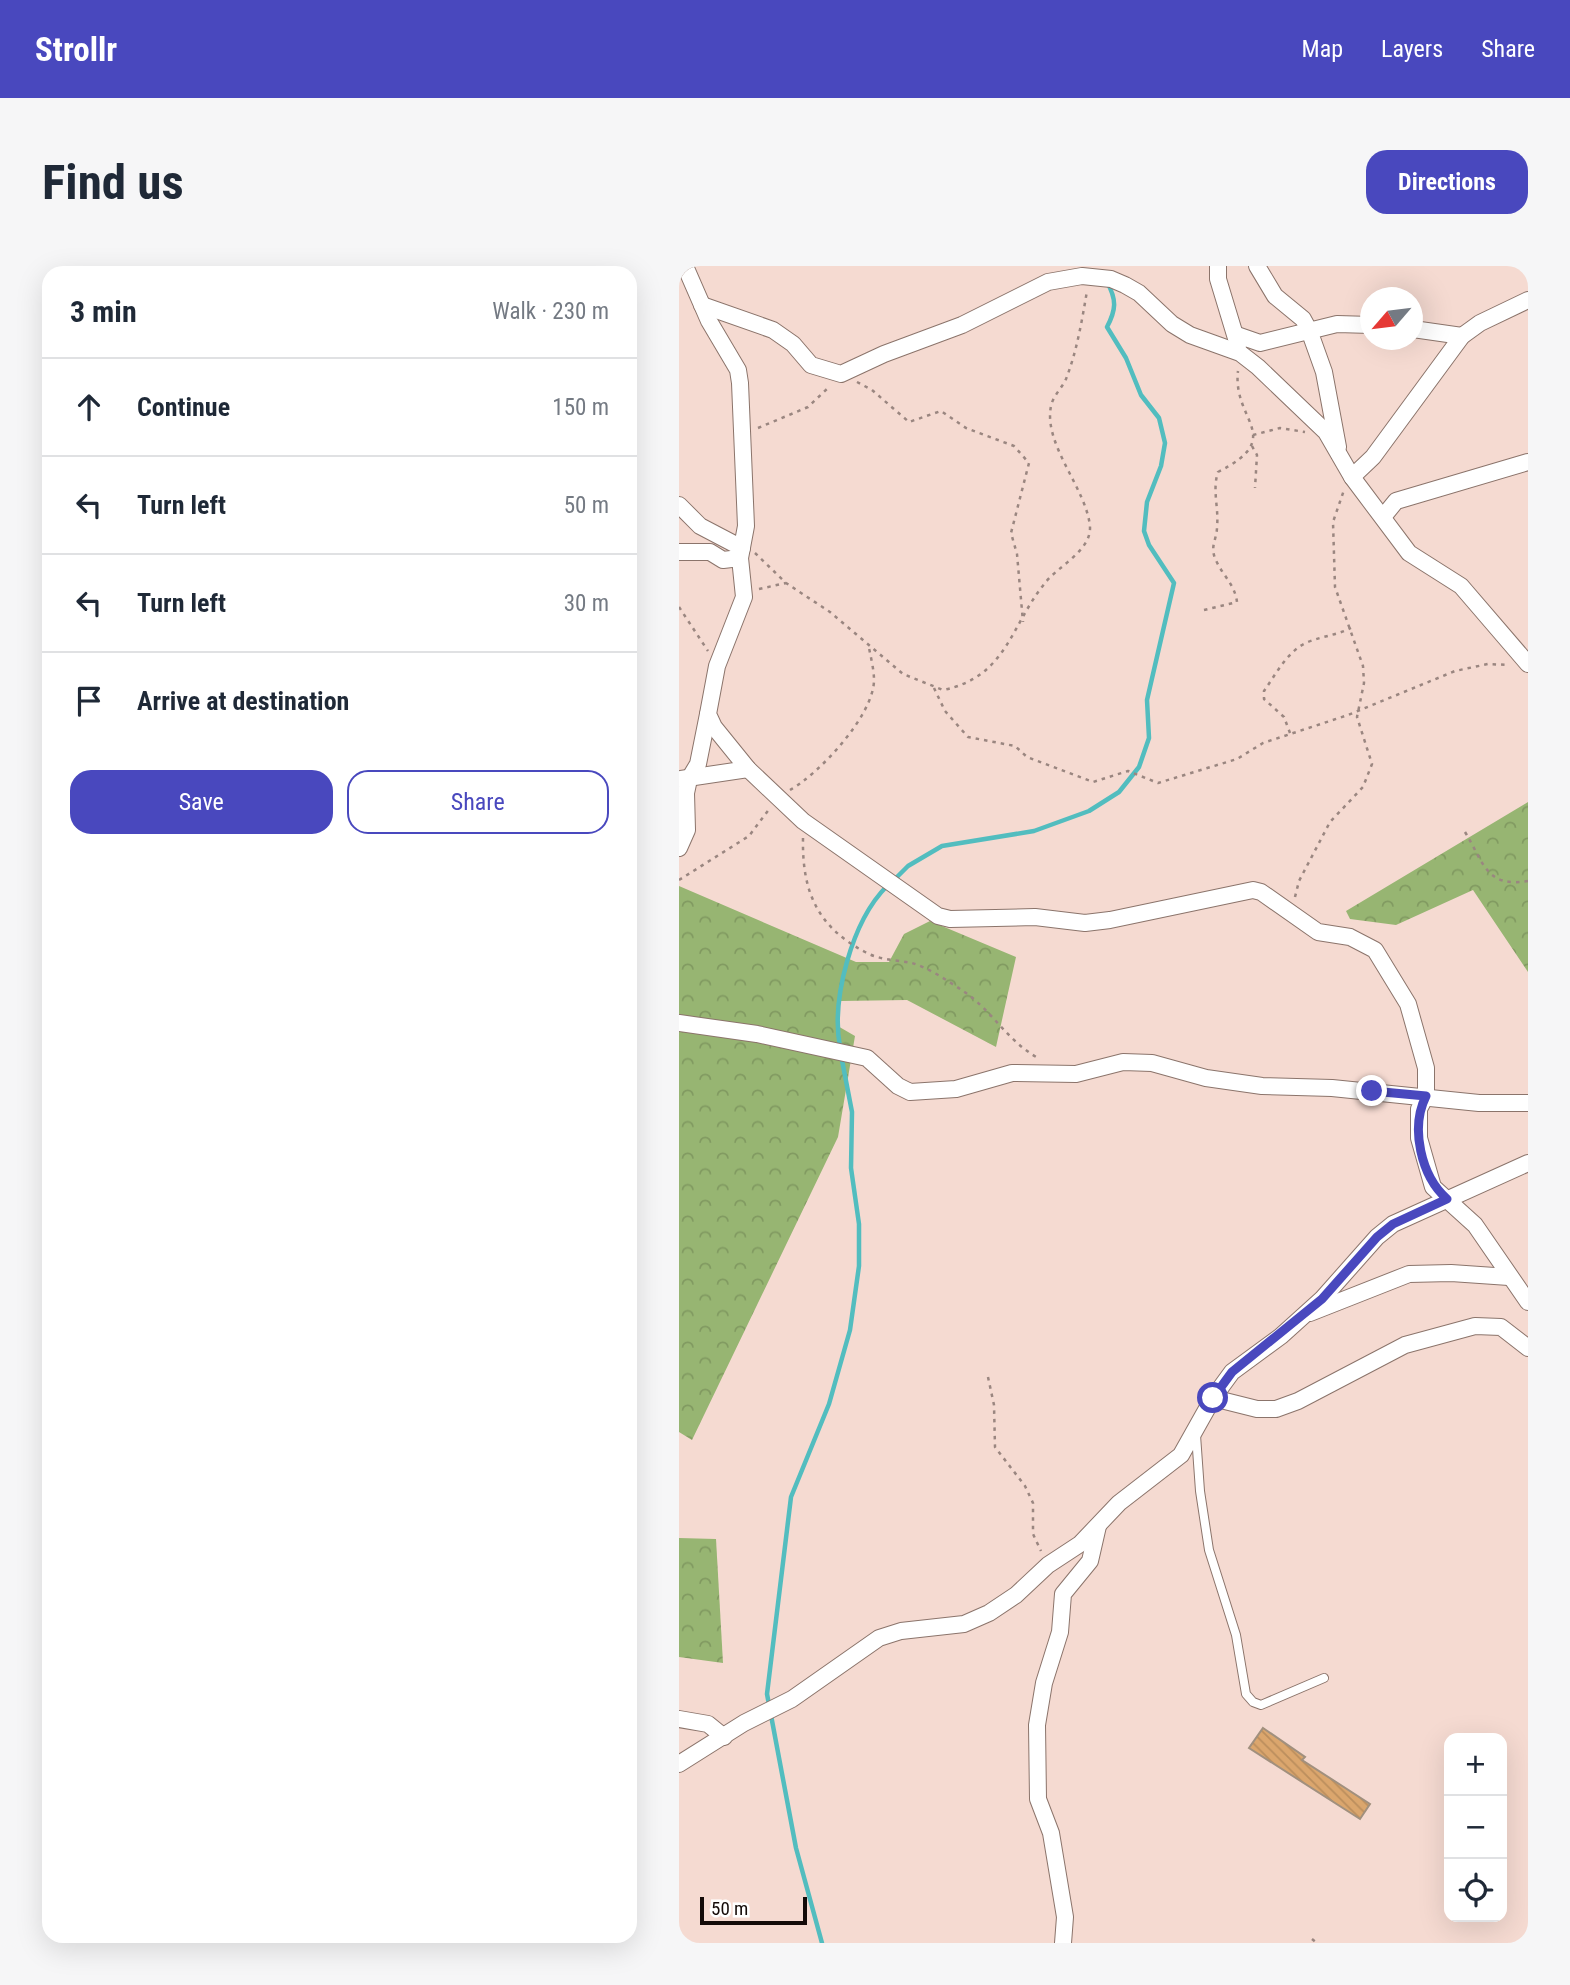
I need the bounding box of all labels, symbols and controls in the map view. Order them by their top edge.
text: Strollr [35,30,117,69]
text: Map [1302,35,1343,63]
text: Layers [1381,35,1443,63]
text: Share [1481,35,1535,63]
button: Directions [1366,150,1528,214]
text: Find us [42,154,184,211]
north arrow [1360,287,1423,350]
text: 3 min [70,294,137,329]
text: Walk · 230 m [492,298,609,325]
icon: ahead [70,388,108,426]
text: Continue [137,392,230,422]
text: 150 m [552,394,609,421]
icon: left [70,486,108,524]
text: Turn left [137,490,226,520]
text: 50 m [564,492,609,519]
icon: left [70,584,108,622]
text: Turn left [137,588,226,618]
text: 30 m [564,590,609,617]
icon: arrive [70,682,108,720]
text: Arrive at destination [137,686,349,716]
button: Save [70,770,333,834]
button: Share [347,770,609,834]
route end [1356,1075,1387,1106]
route start [1197,1382,1228,1413]
map controls [1444,1733,1507,1922]
button: + [1444,1733,1507,1796]
button: − [1444,1796,1507,1859]
button: locate [1444,1859,1507,1922]
scale bar [700,1894,807,1926]
text: 50 m [711,1897,748,1920]

